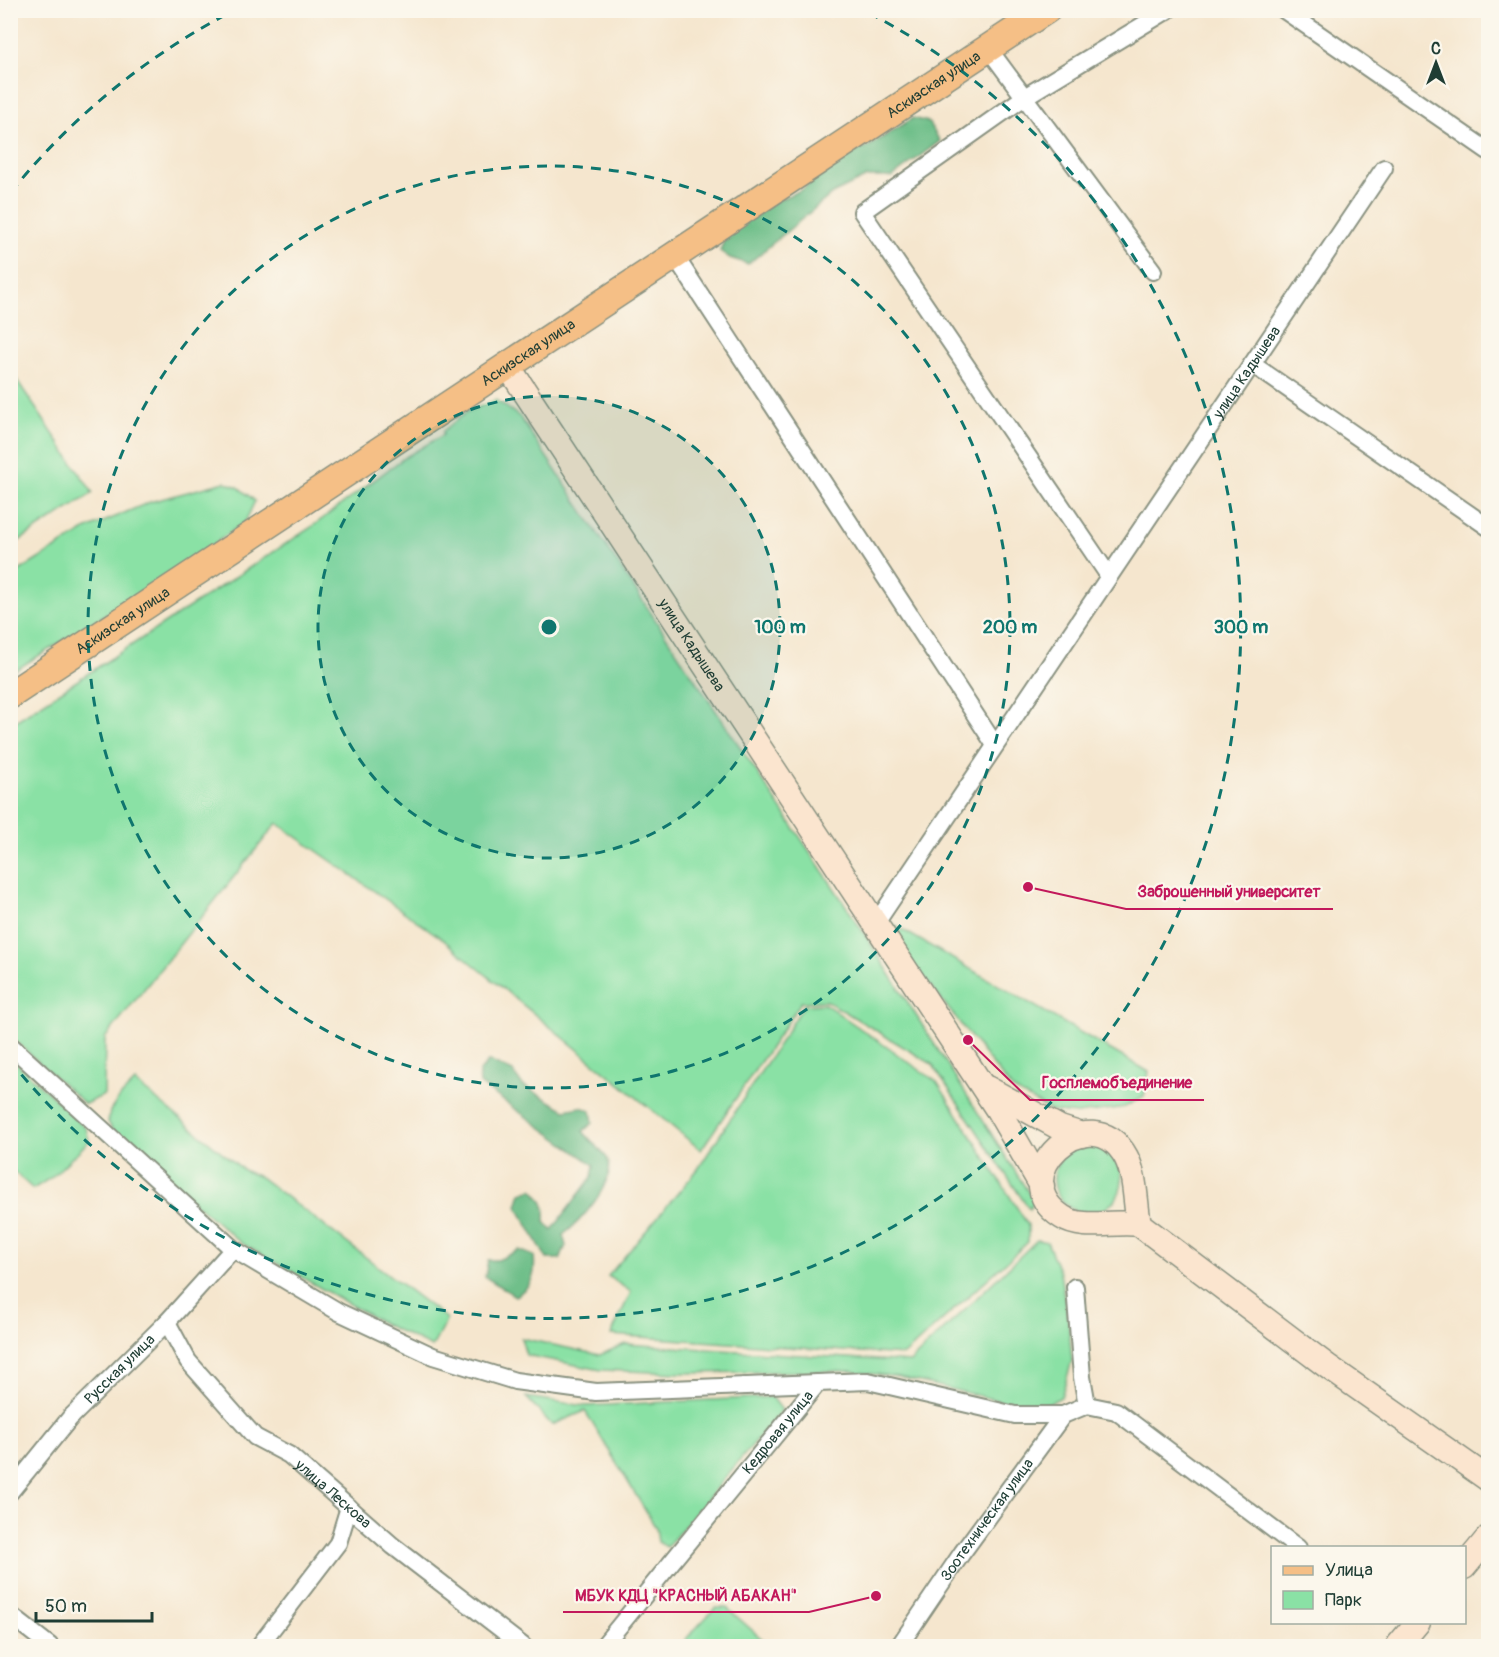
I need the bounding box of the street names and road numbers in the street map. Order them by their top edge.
street label: Аскизская улица [883,46,984,122]
street label: Аскизская улица [477,314,579,391]
street label: улица Кадышева [1208,322,1285,423]
street label: Аскизская улица [72,583,173,659]
street label: улица Кадышева [654,594,729,695]
street label: Русская улица [80,1330,159,1408]
street label: Кедровая улица [738,1387,817,1478]
street label: улица Лескова [291,1455,375,1532]
street label: Зоотехническая улица [936,1455,1038,1585]

